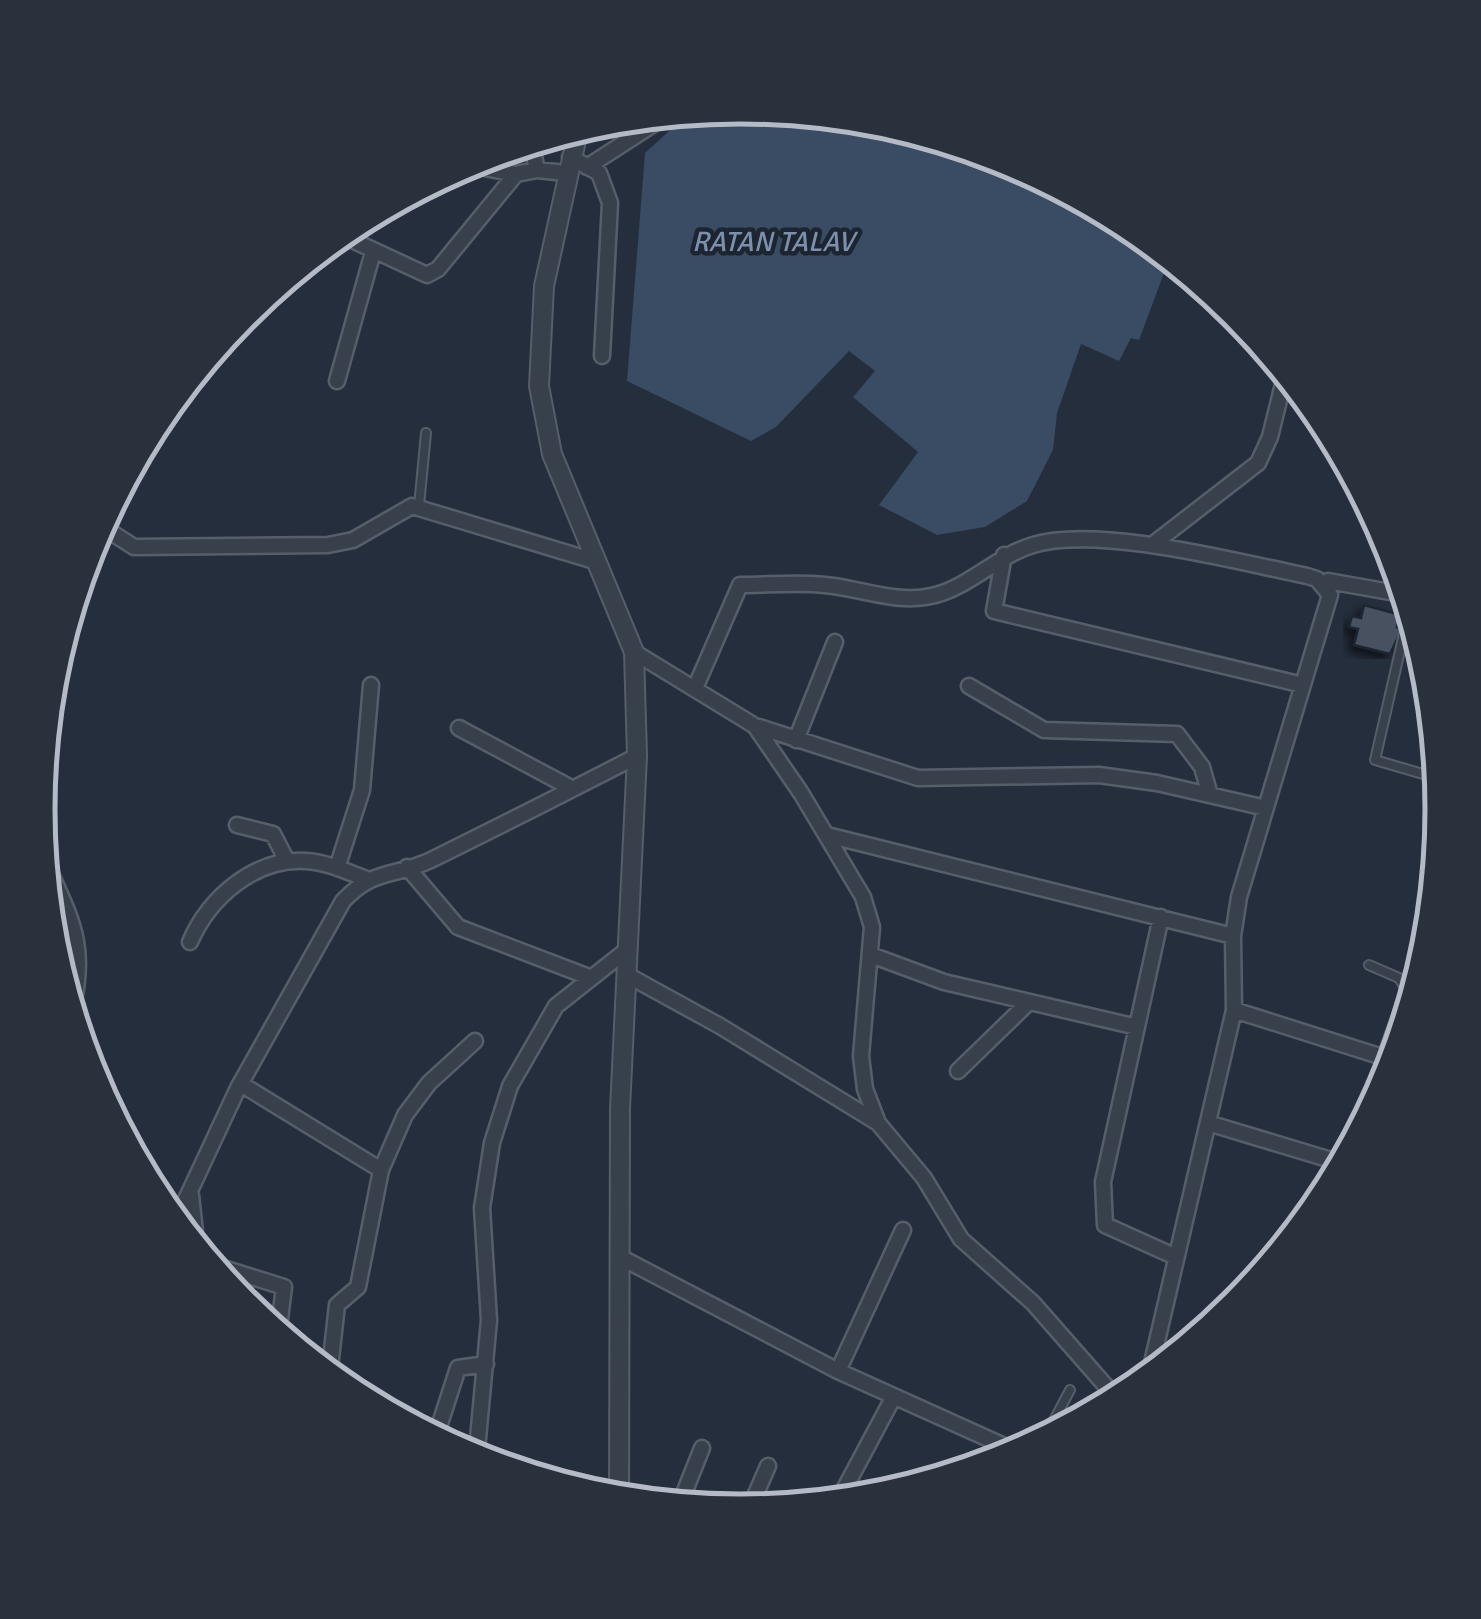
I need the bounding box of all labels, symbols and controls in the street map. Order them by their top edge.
water label: RATAN TALAV [692,225,859,259]

